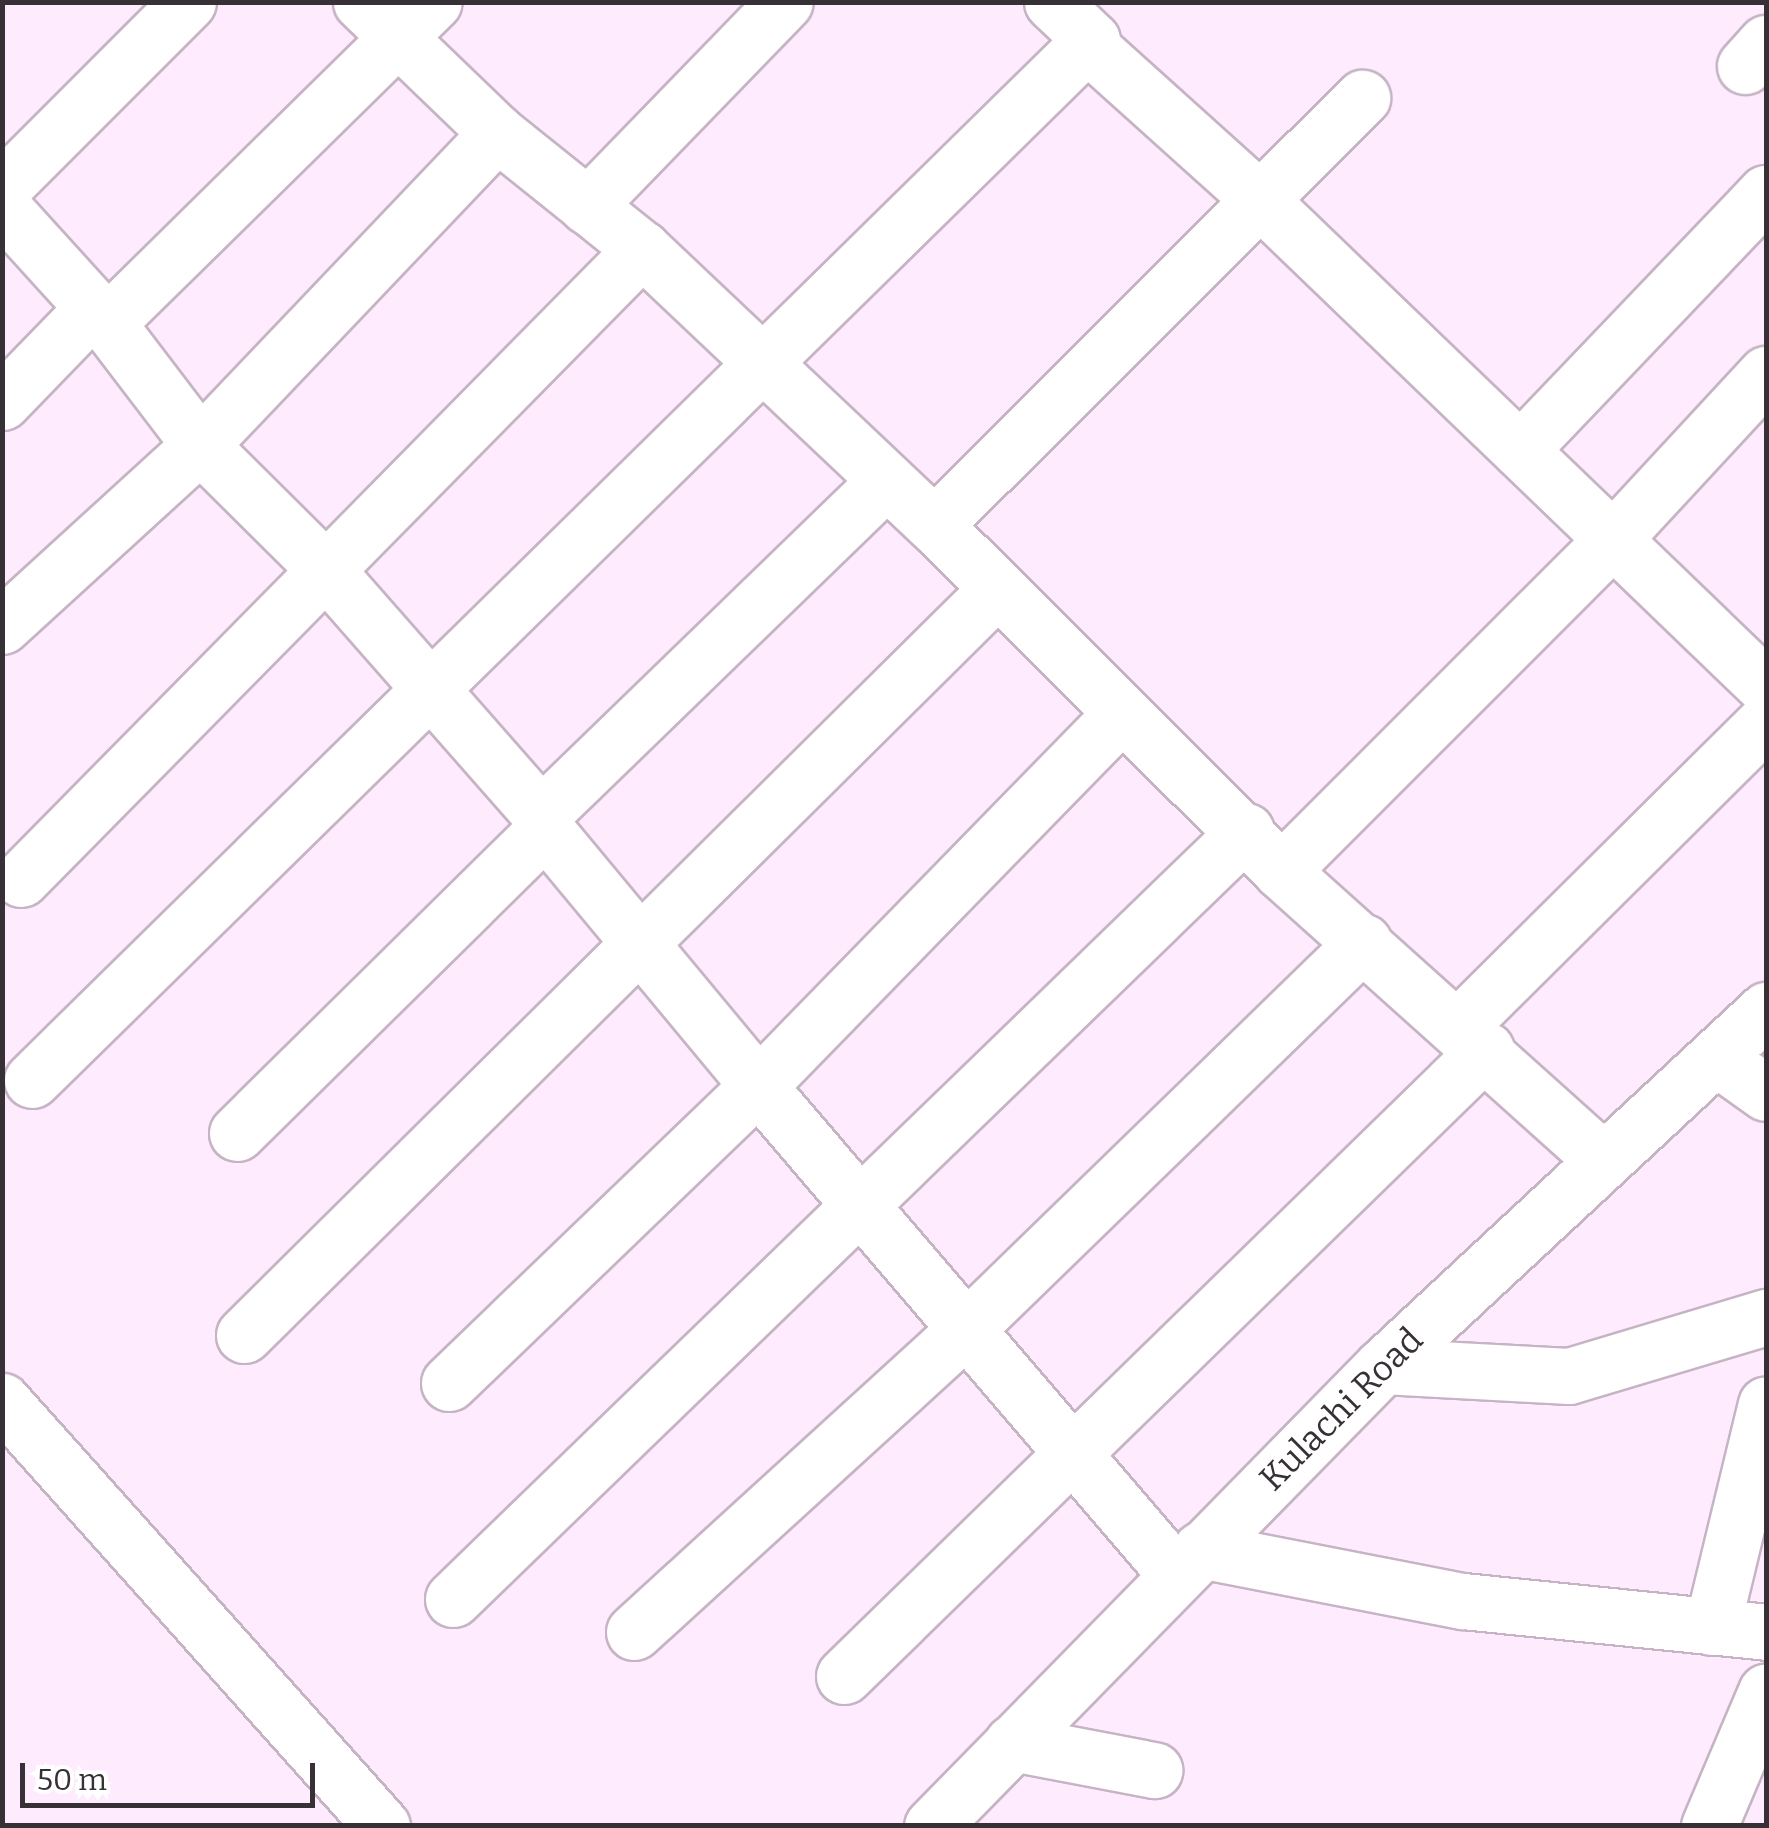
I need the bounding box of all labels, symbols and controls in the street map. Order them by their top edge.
street label: Kulachi Road [1251,1319,1431,1499]
scale bar [25,1743,320,1805]
text: 50 m [37,1762,107,1798]

